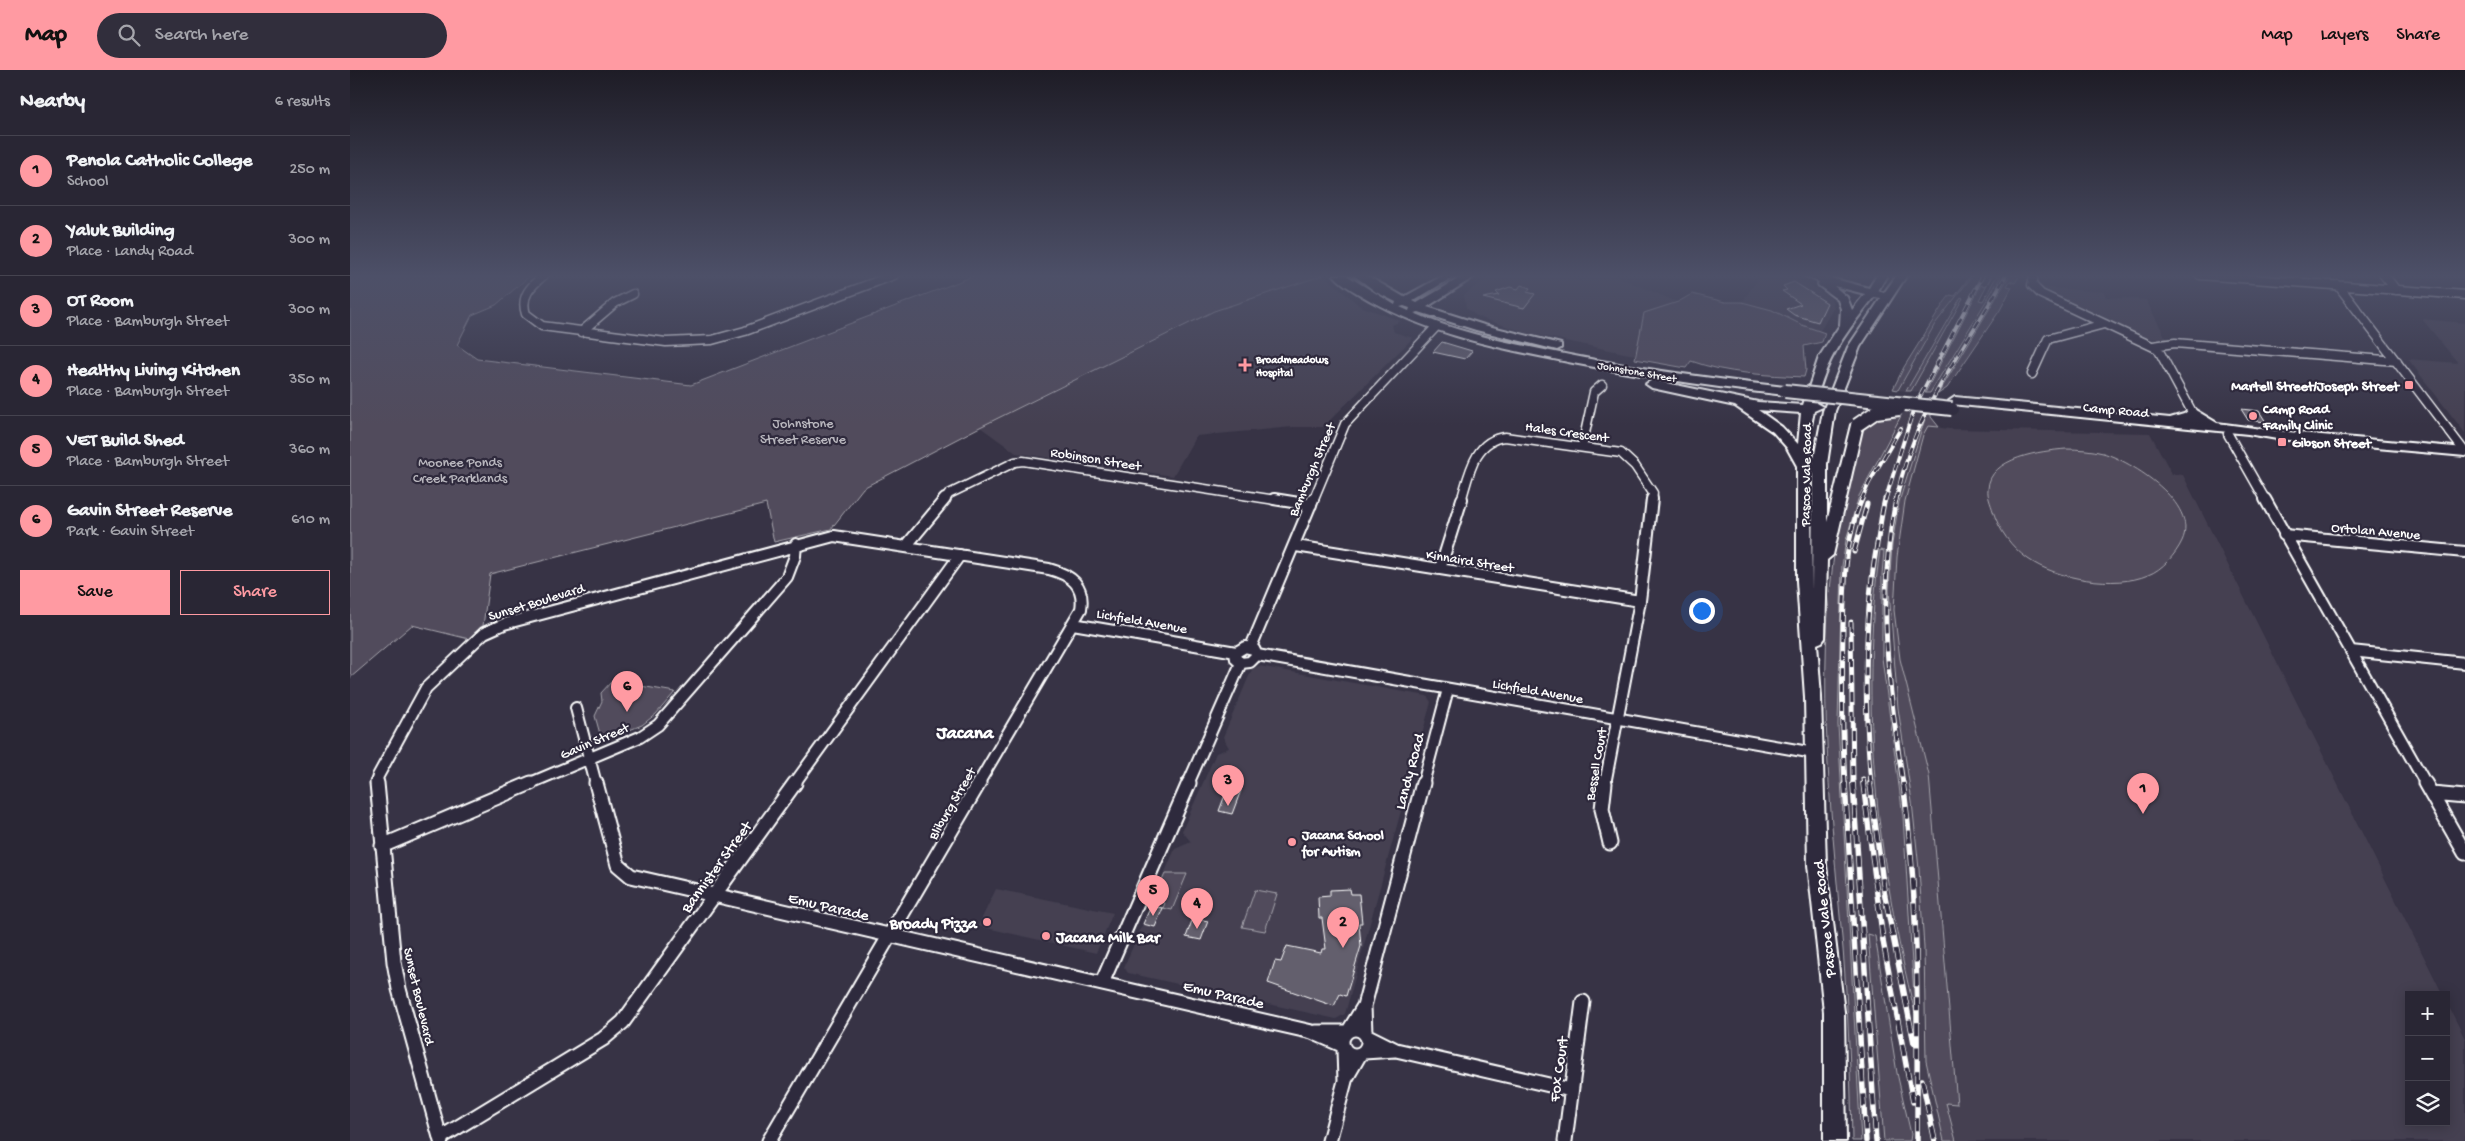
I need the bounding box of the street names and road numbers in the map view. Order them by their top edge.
street label: Johnstone Street [1596,360,1678,386]
street label: Camp Road [2082,400,2151,423]
street label: Bamburgh Street [1286,419,1341,520]
street label: Hales Crescent [1524,419,1611,448]
street label: Pascoe Vale Road [1798,422,1817,528]
street label: Robinson Street [1049,445,1143,476]
street label: Ortolan Avenue [2331,520,2422,545]
street label: Kinnaird Street [1424,547,1516,578]
street label: Sunset Boulevard [487,580,589,626]
street label: Lichfield Avenue [1095,606,1189,639]
street label: Lichfield Avenue [1491,676,1585,709]
street label: Gavin Street [558,720,633,764]
street label: Bessell Court [1583,726,1612,803]
street label: Landy Road [1392,730,1431,812]
street label: Bliburg Street [925,764,981,844]
street label: Bannister Street [678,817,758,918]
street label: Pascoe Vale Road [1811,858,1842,979]
street label: Emu Parade [786,890,871,927]
street label: Sunset Boulevard [398,946,437,1049]
street label: Emu Parade [1181,978,1266,1015]
street label: Fox Court [1546,1034,1575,1104]

